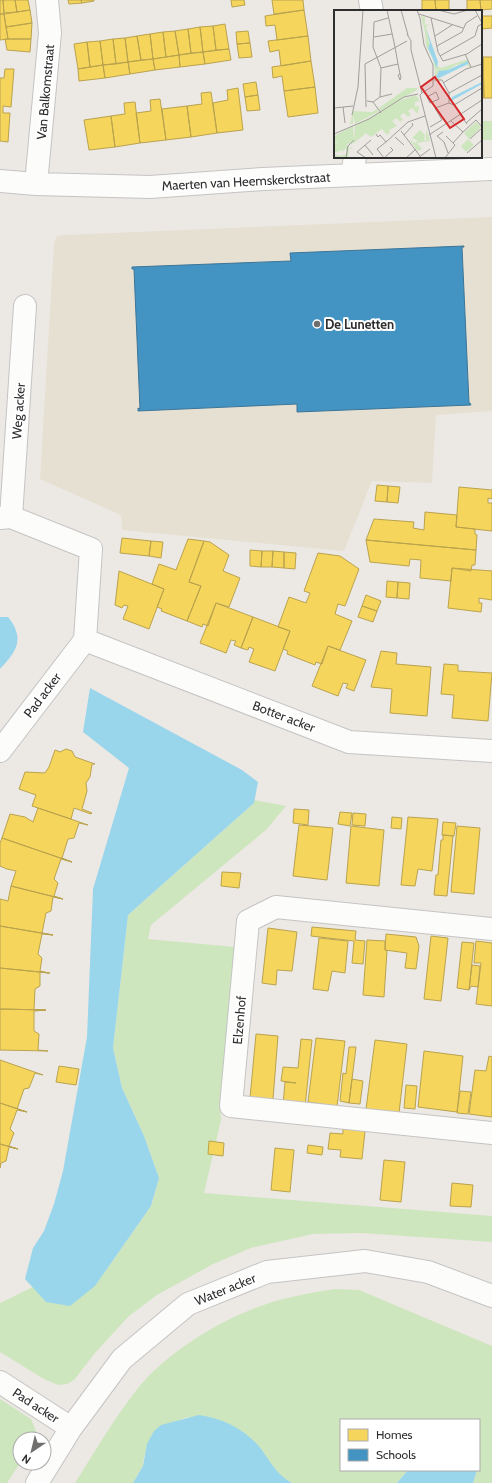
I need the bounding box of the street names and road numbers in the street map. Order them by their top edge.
street label: Van Balkomstraat [33,43,57,140]
street label: Maerten van Heemskerckstraat [161,169,331,193]
street label: Weg acker [8,381,28,440]
street label: Pad acker [20,669,65,721]
street label: Botter acker [250,697,318,736]
street label: Elzenhof [229,994,249,1045]
street label: Water acker [192,1269,259,1308]
street label: Pad acker [10,1384,63,1426]

